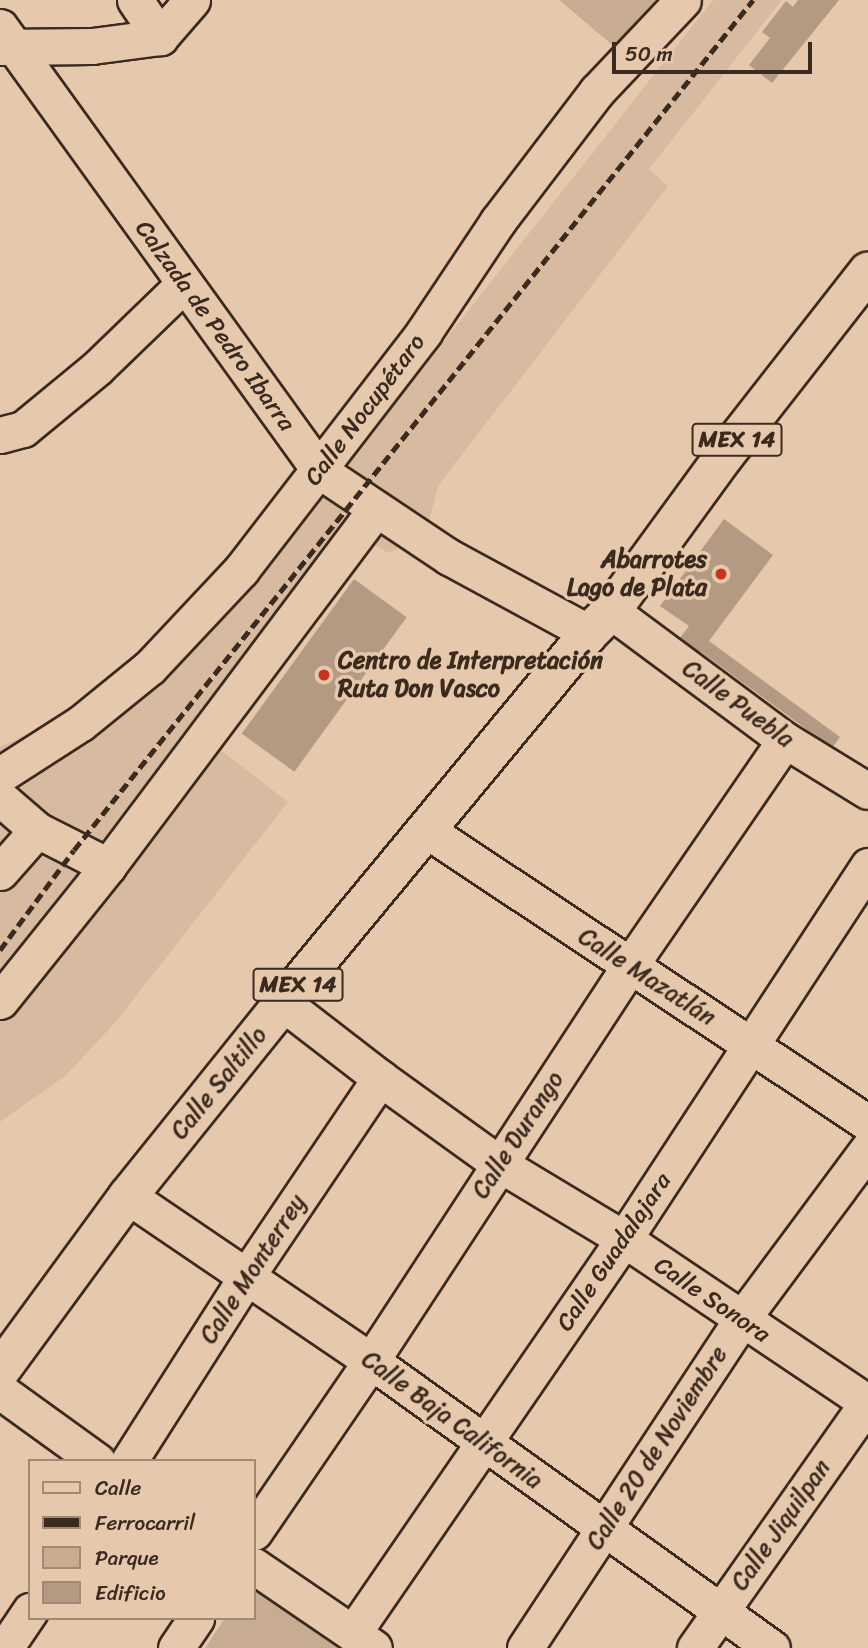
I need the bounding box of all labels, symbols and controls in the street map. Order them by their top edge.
scale bar [616,28,816,72]
text: 50 m [625,35,673,73]
street label: Calzada de Pedro Ibarra [129,215,301,437]
street label: Calle Nocupétaro [299,329,431,491]
road number: MEX 14 [692,420,782,460]
place label: Abarrotes Lago de Plata [566,546,707,602]
marker: Abarrotes Lago de Plata [713,566,729,582]
place label: Centro de Interpretación Ruta Don Vasco [338,647,604,703]
street label: Calle Puebla [677,654,799,754]
marker: Centro de Interpretación Ruta Don Vasco [316,667,332,683]
street label: Calle Mazatlán [573,922,721,1032]
road number: MEX 14 [252,966,344,1004]
street label: Calle Saltillo [165,1021,273,1145]
street label: Calle Durango [466,1066,570,1204]
street label: Calle Guadalajara [551,1168,677,1336]
street label: Calle Monterrey [194,1190,312,1348]
street label: Calle Sonora [649,1251,775,1349]
street label: Calle 20 de Noviembre [580,1341,734,1555]
street label: Calle Baja California [356,1345,548,1495]
street label: Calle Jiquilpan [725,1454,837,1596]
legend [28,1459,256,1620]
text: Calle [95,1469,141,1507]
text: Ferrocarril [95,1504,195,1542]
text: Parque [95,1539,159,1577]
text: Edificio [95,1574,166,1612]

